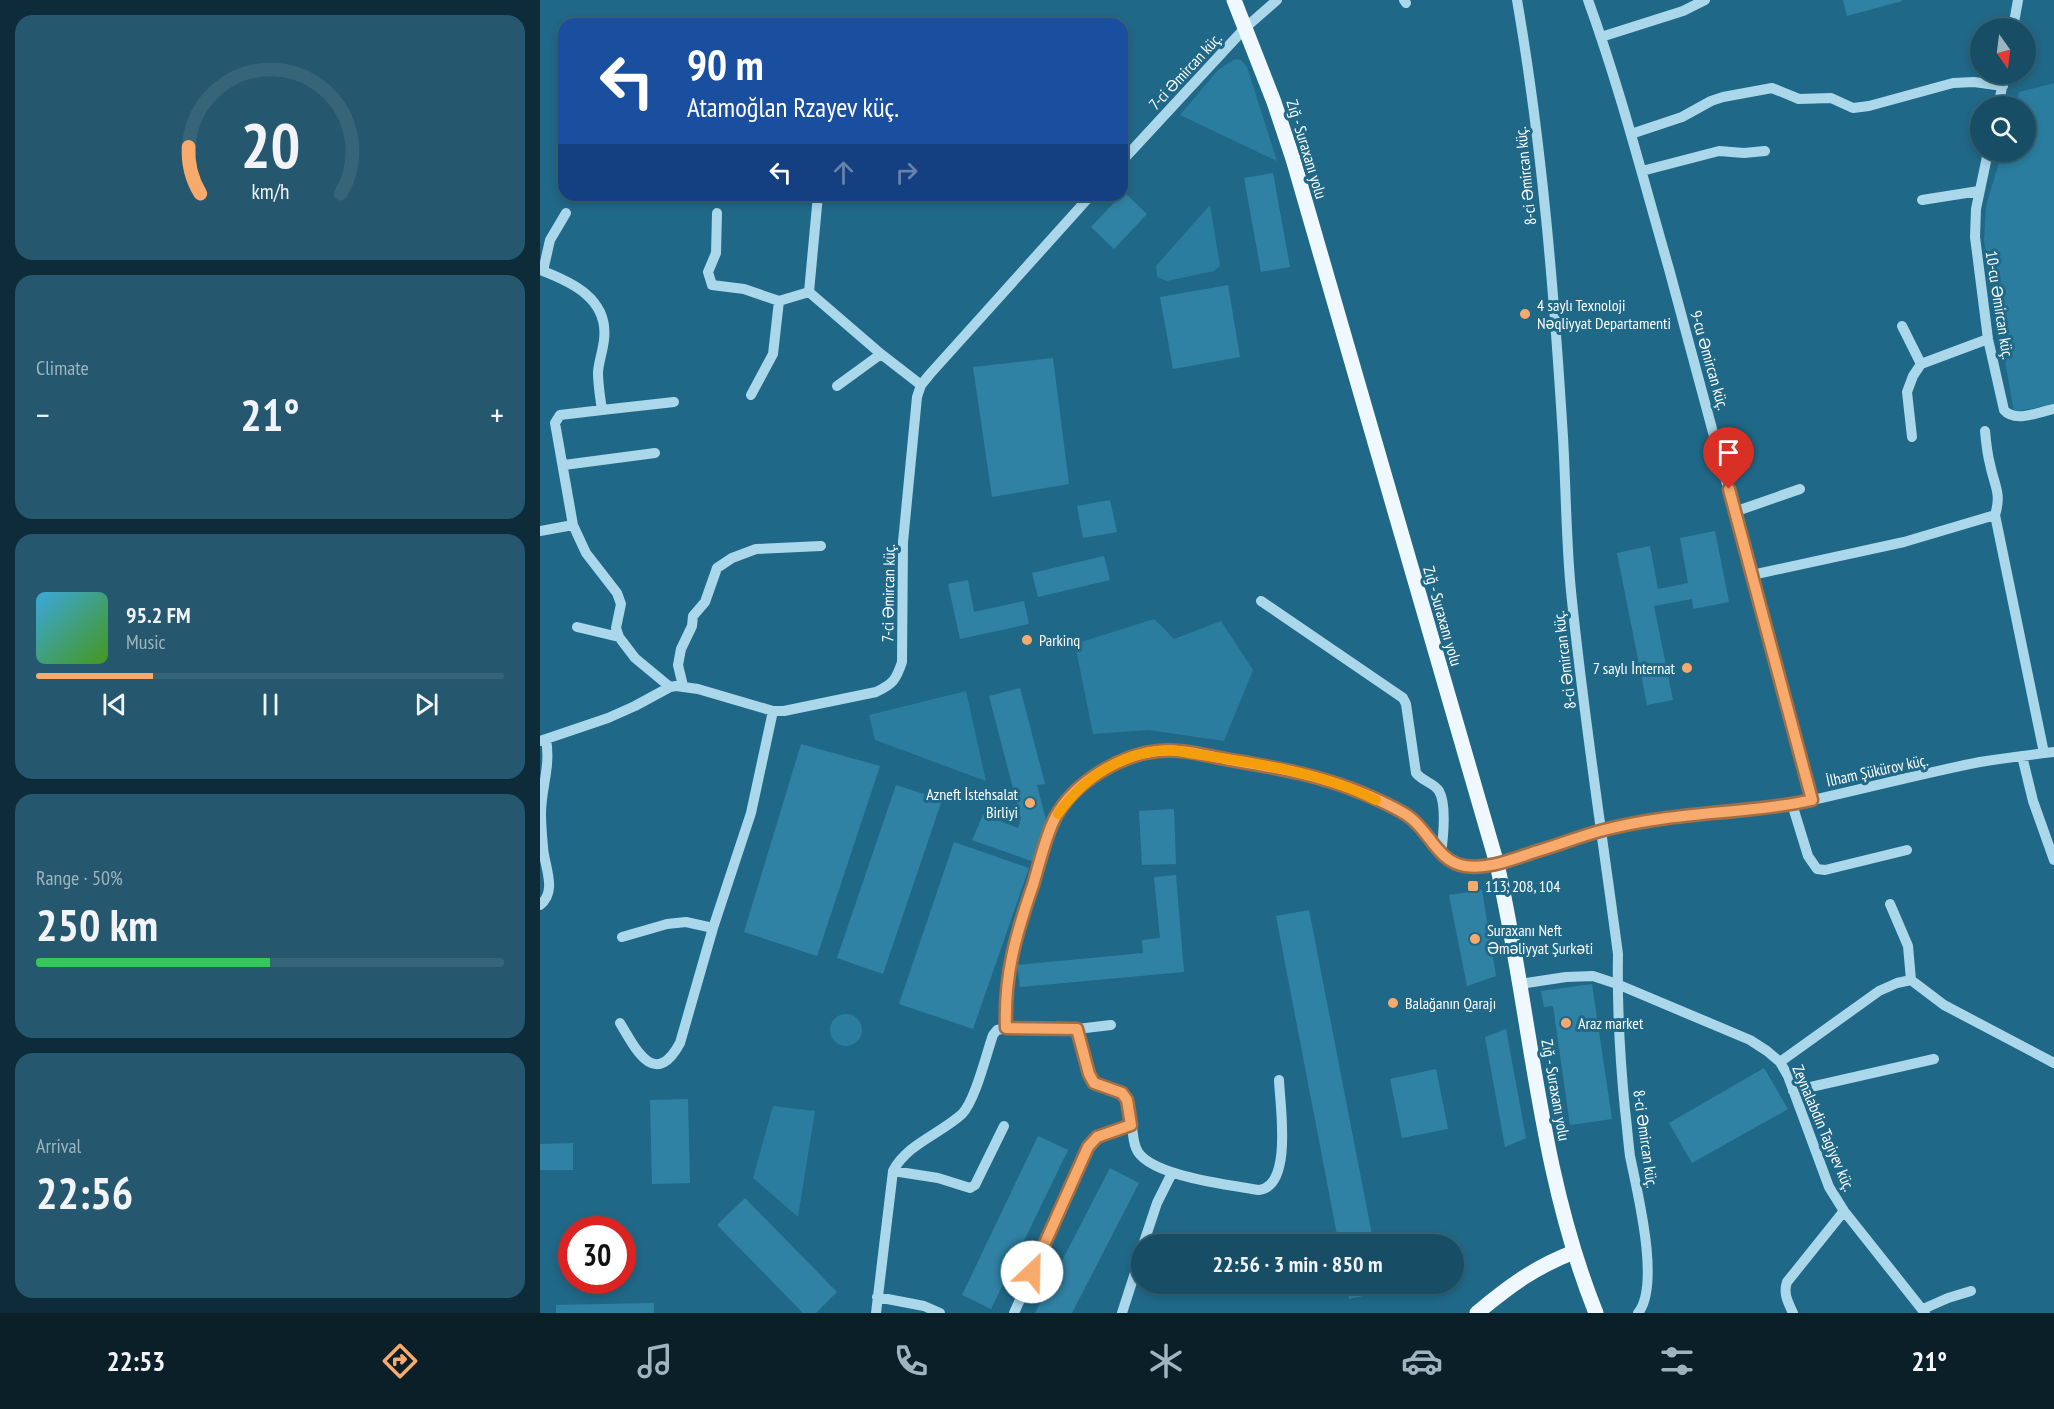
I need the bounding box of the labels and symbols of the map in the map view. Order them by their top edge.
north arrow [1970,18,2036,84]
street label: 7-ci Əmircan küç. [1144,28,1226,114]
street label: Zığ - Suraxanı yolu [1282,97,1332,201]
street label: 8-ci Əmircan küç. [1510,126,1540,226]
street label: 10-cu Əmircan küç. [1982,249,2018,361]
place label: 4 saylı Texnoloji Nəqliyyat Departamenti [1537,295,1671,333]
marker: 4 saylı Texnoloji Nəqliyyat Departamenti [1518,307,1532,321]
street label: 9-cu Əmircan küç. [1686,308,1734,412]
pin [1703,427,1754,489]
street label: 7-ci Əmircan küç. [877,544,899,642]
street label: Zığ - Suraxanı yolu [1419,564,1467,668]
street label: 8-ci Əmircan küç. [1548,610,1580,710]
place label: Parkinq [1039,630,1080,650]
marker: Parkinq [1020,633,1034,647]
place label: 7 saylı İnternat [1593,658,1676,678]
marker: 7 saylı İnternat [1680,661,1694,675]
street label: İlham Şükürov küç. [1824,749,1930,791]
place label: Azneft İstehsalat Birliyi [926,784,1019,822]
marker: Azneft İstehsalat Birliyi [1023,796,1037,810]
place label: 113, 208, 104 [1485,876,1560,896]
marker: 113, 208, 104 [1466,879,1480,893]
place label: Suraxanı Neft Əməliyyat Şurkəti [1487,920,1593,958]
marker: Suraxanı Neft Əməliyyat Şurkəti [1468,932,1482,946]
place label: Balağanın Qarajı [1405,993,1496,1013]
marker: Balağanın Qarajı [1386,996,1400,1010]
place label: Araz market [1578,1013,1644,1033]
marker: Araz market [1559,1016,1573,1030]
street label: Zığ - Suraxanı yolu [1537,1038,1575,1142]
street label: Zeynalabdin Tagiyev küç. [1788,1062,1860,1194]
street label: 8-ci Əmircan küç. [1629,1089,1663,1190]
speed limit sign: 30 [558,1216,636,1294]
position arrow [1000,1240,1064,1304]

